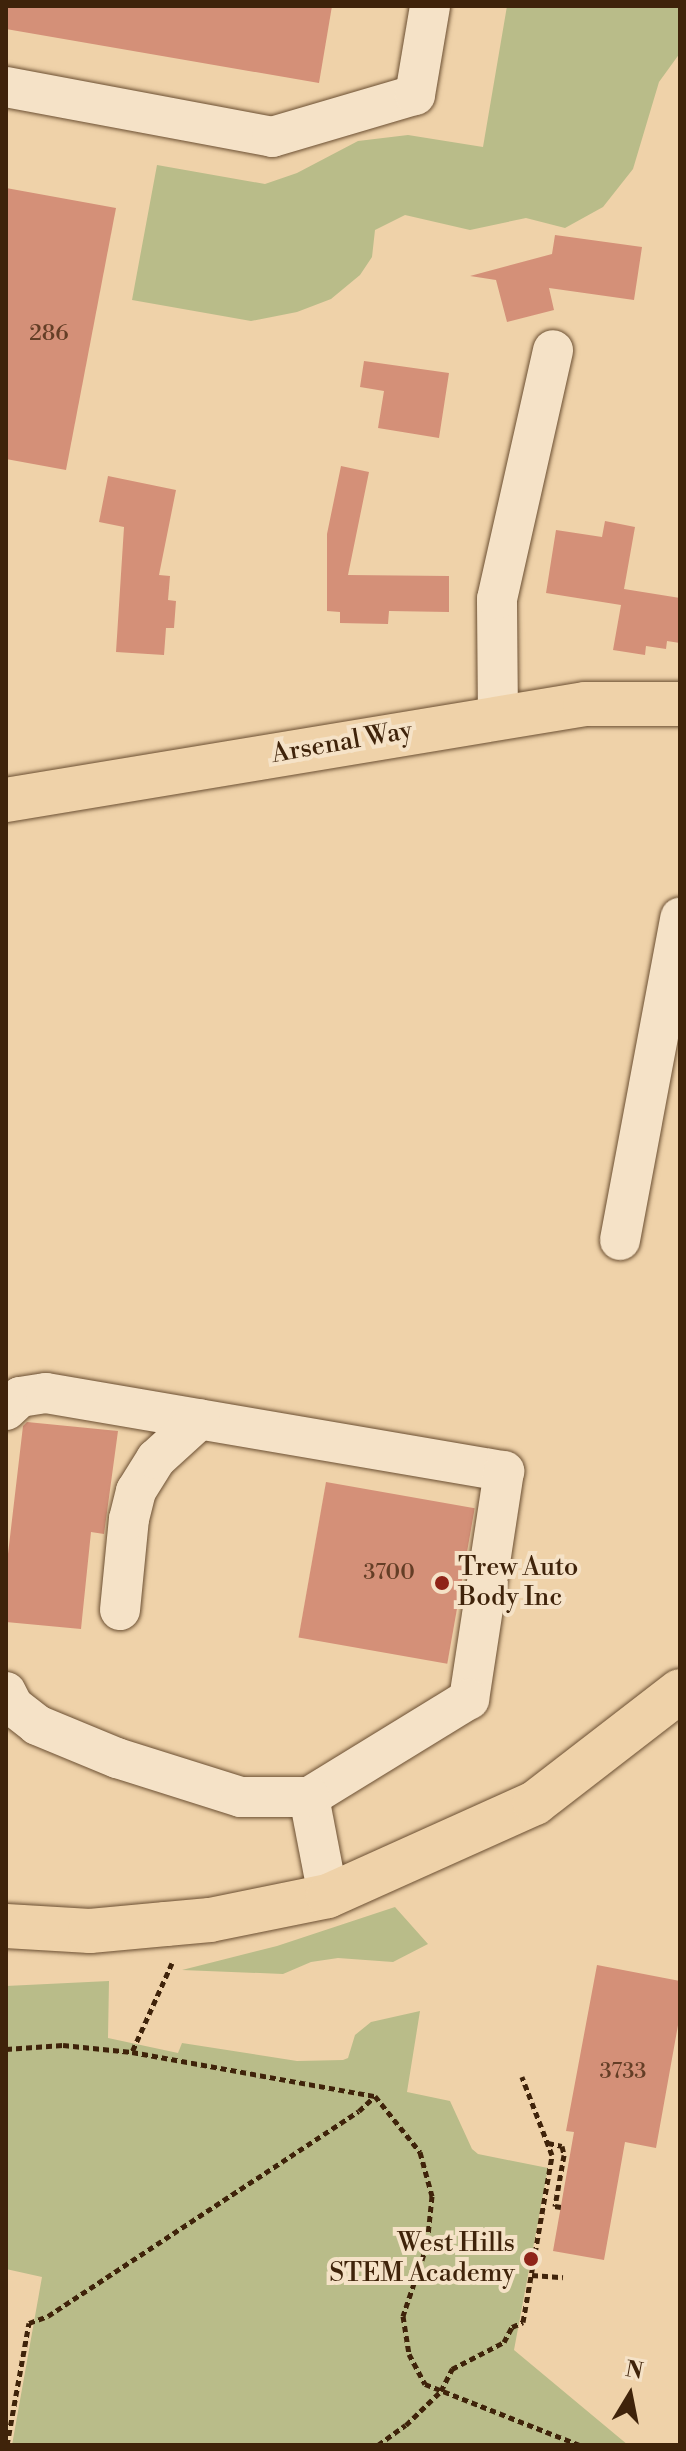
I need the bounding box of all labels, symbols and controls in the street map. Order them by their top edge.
house number: 286 [29,321,69,347]
street label: Arsenal Way [269,715,415,771]
place label: Trew Auto Body Inc [458,1552,578,1614]
house number: 3700 [363,1560,415,1586]
marker: Trew Auto Body Inc [433,1574,451,1592]
house number: 3733 [600,2059,646,2085]
place label: West Hills STEM Academy [329,2228,515,2290]
marker: West Hills STEM Academy [522,2250,540,2268]
north arrow [590,2355,670,2435]
text: N [623,2356,645,2386]

